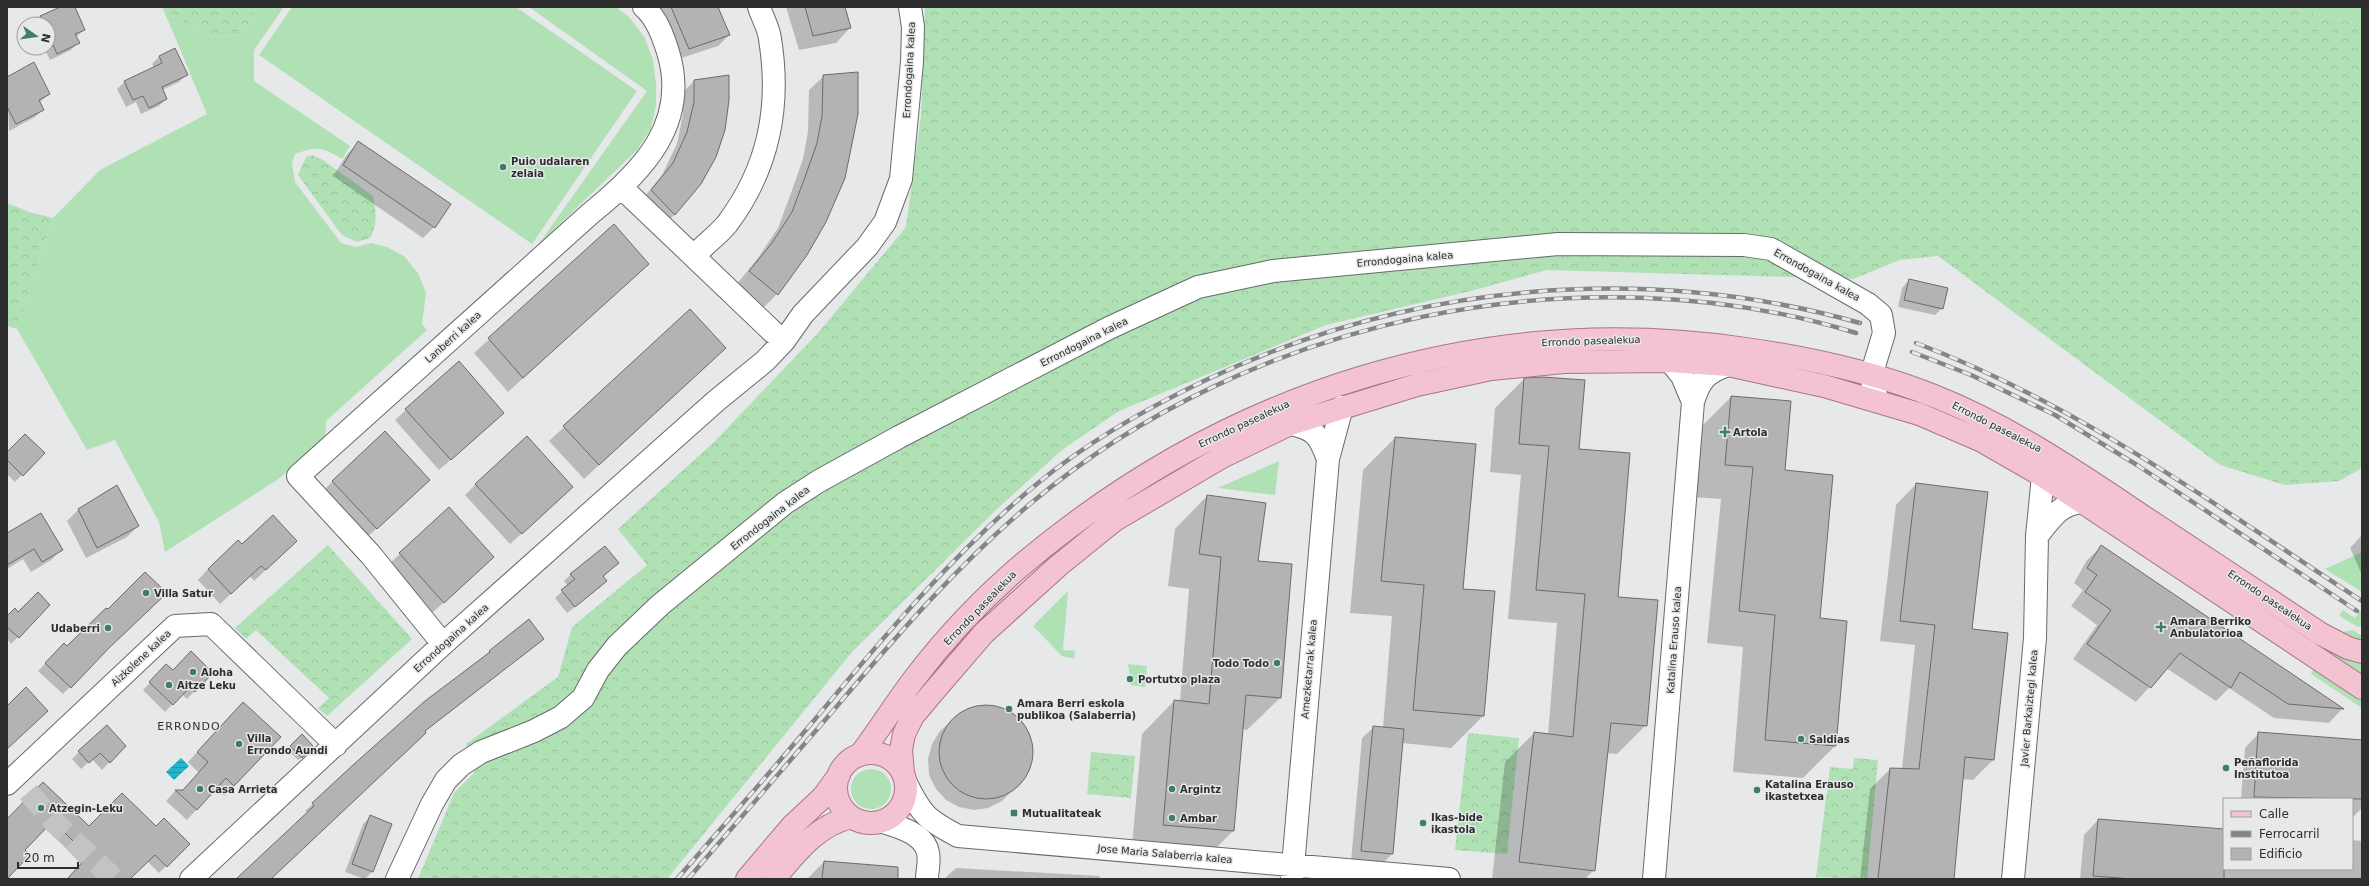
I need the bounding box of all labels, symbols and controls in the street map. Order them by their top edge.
north arrow [16,16,56,56]
street label: Errondogaina kalea [901,21,917,119]
text: N [38,32,53,44]
place label: Puio udalaren zelaia [511,156,589,179]
marker: Puio udalaren zelaia [498,162,508,172]
street label: Errondogaina kalea [1772,247,1862,303]
street label: Errondogaina kalea [1356,249,1454,269]
street label: Lanberri kalea [423,309,483,365]
street label: Errondogaina kalea [1038,315,1130,369]
street label: Errondo pasealekua [1541,334,1641,348]
street label: Errondo pasealekua [1197,398,1291,450]
street label: Errondo pasealekua [1950,400,2044,454]
marker: Artola [1720,427,1730,437]
place label: Artola [1733,427,1768,438]
street label: Errondogaina kalea [728,484,812,552]
street label: Errondo pasealekua [2226,568,2314,632]
street label: Errondo pasealekua [942,569,1018,647]
street label: Katalina Erauso kalea [1665,586,1683,694]
marker: Villa Satur [141,588,151,598]
place label: Villa Satur [154,588,213,599]
street label: Errondogaina kalea [411,602,491,674]
place label: Amara Berriko Anbulatorioa [2170,616,2251,639]
street label: Amezketarrak kalea [1299,619,1319,719]
marker: Amara Berriko Anbulatorioa [2155,621,2167,633]
place label: Udaberri [51,623,100,634]
marker: Udaberri [103,623,113,633]
street label: Aizkolene kalea [109,627,173,689]
street label: Javier Barkaiztegi kalea [2018,649,2040,768]
place label: Todo Todo [1213,658,1269,669]
marker: Todo Todo [1272,658,1282,668]
marker: Aloha [188,667,198,677]
place label: Aloha [201,667,233,678]
marker: Portutxo plaza [1125,674,1135,684]
place label: Portutxo plaza [1138,674,1221,685]
marker: Aitze Leku [164,680,174,690]
place label: Aitze Leku [177,680,236,691]
place label: Amara Berri eskola publikoa (Salaberria) [1017,698,1136,721]
marker: Amara Berri eskola publikoa (Salaberria) [1004,704,1014,714]
district label: ERRONDO [157,720,221,733]
place label: Villa Errondo Aundi [247,733,328,756]
marker: Saldias [1796,734,1806,744]
place label: Saldias [1809,734,1850,745]
marker: Villa Errondo Aundi [234,739,244,749]
place label: Peñaflorida Institutoa [2234,757,2299,780]
marker: Peñaflorida Institutoa [2221,763,2231,773]
place label: Katalina Erauso ikastetxea [1765,779,1854,802]
marker: Casa Arrieta [195,784,205,794]
place label: Casa Arrieta [208,784,278,795]
marker: Argintz [1167,784,1177,794]
place label: Argintz [1180,784,1221,795]
marker: Katalina Erauso ikastetxea [1752,785,1762,795]
legend [2223,798,2353,870]
marker: Atzegin-Leku [36,803,46,813]
place label: Atzegin-Leku [49,803,123,814]
text: Calle [2259,807,2289,821]
marker: Mutualitateak [1009,808,1019,818]
place label: Mutualitateak [1022,808,1101,819]
place label: Ikas-bide ikastola [1431,812,1483,835]
marker: Ambar [1167,813,1177,823]
place label: Ambar [1180,813,1217,824]
marker: Ikas-bide ikastola [1418,818,1428,828]
text: Ferrocarril [2259,827,2320,841]
street label: Jose Maria Salaberria kalea [1096,843,1233,865]
scale bar [18,844,78,870]
text: Edificio [2259,847,2302,861]
text: 20 m [24,851,55,865]

